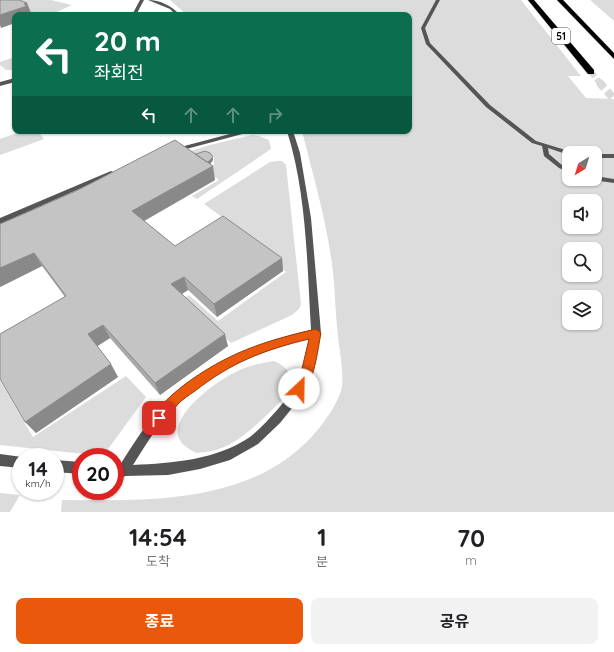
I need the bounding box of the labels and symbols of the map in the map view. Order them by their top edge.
road number: 51 [552,28,570,44]
north arrow [562,146,602,186]
position arrow [278,368,320,410]
pin [142,401,176,435]
speed limit sign: 20 [72,448,124,500]

